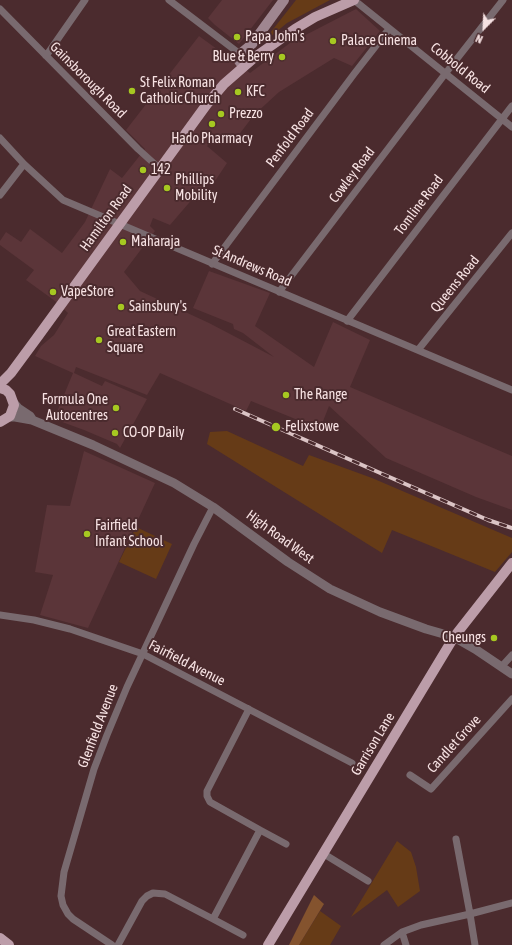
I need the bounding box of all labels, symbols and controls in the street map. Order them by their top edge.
north arrow [464,8,504,48]
place label: Papa John's [245,29,305,45]
marker: Papa John's [232,32,242,42]
text: N [474,32,485,46]
place label: Palace Cinema [341,33,417,49]
marker: Palace Cinema [328,36,338,46]
street label: Gainsborough Road [46,38,130,122]
street label: Cobbold Road [427,39,493,97]
place label: Blue & Berry [212,49,274,65]
marker: Blue & Berry [277,52,287,62]
place label: St Felix Roman Catholic Church [140,75,220,108]
place label: KFC [246,84,265,100]
marker: St Felix Roman Catholic Church [127,86,137,96]
marker: KFC [233,87,243,97]
street label: Penfold Road [262,105,318,171]
place label: Prezzo [229,106,263,122]
marker: Prezzo [216,109,226,119]
marker: Hado Pharmacy [207,119,217,129]
place label: Hado Pharmacy [171,131,253,147]
street label: Cowley Road [326,144,378,206]
place label: 142 [151,162,171,178]
marker: 142 [138,165,148,175]
place label: Phillips Mobility [175,172,218,204]
street label: Tomline Road [391,172,447,238]
street label: Hamilton Road [76,182,136,254]
marker: Phillips Mobility [162,183,172,193]
place label: Maharaja [131,234,180,250]
marker: Maharaja [118,237,128,247]
street label: St Andrews Road [210,242,294,290]
street label: Queens Road [427,252,483,316]
place label: VapeStore [61,284,114,300]
marker: VapeStore [48,287,58,297]
place label: Sainsbury's [129,299,187,315]
marker: Sainsbury's [116,302,126,312]
place label: Great Eastern Square [107,324,176,356]
marker: Great Eastern Square [94,335,104,345]
place label: The Range [294,387,347,403]
marker: The Range [281,390,291,400]
place label: Formula One Autocentres [42,392,108,424]
marker: Formula One Autocentres [111,403,121,413]
place label: Felixstowe [285,419,339,435]
marker: Felixstowe [270,421,282,433]
place label: CO-OP Daily [123,425,185,441]
marker: CO-OP Daily [110,428,120,438]
street label: High Road West [243,507,317,567]
place label: Fairfield Infant School [95,518,163,550]
marker: Fairfield Infant School [82,529,92,539]
place label: Cheungs [442,630,486,646]
marker: Cheungs [489,633,499,643]
street label: Fairfield Avenue [146,637,228,689]
street label: Glenfield Avenue [74,682,122,770]
street label: Garrison Lane [348,709,398,779]
street label: Candlet Grove [424,712,484,776]

